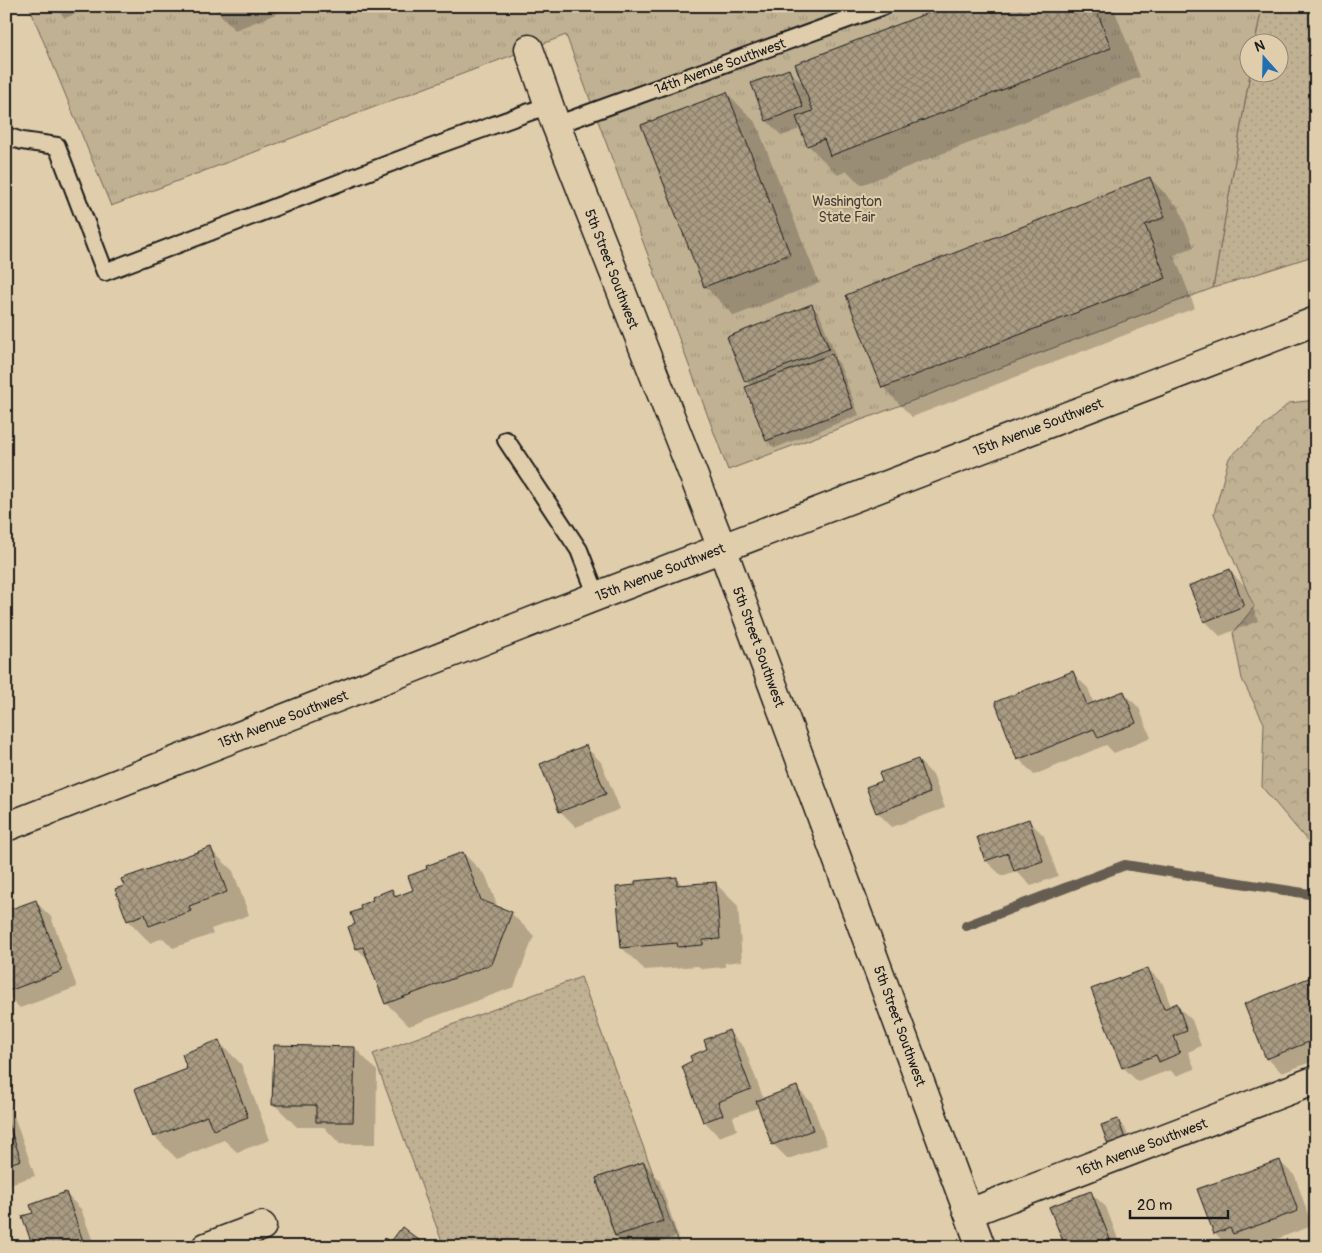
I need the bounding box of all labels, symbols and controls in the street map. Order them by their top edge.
north arrow [1240,32,1290,82]
street label: 14th Avenue Southwest [652,35,788,98]
text: N [1252,37,1267,56]
park label: Washington State Fair [812,193,882,226]
street label: 5th Street Southwest [581,207,642,332]
street label: 15th Avenue Southwest [971,395,1106,460]
street label: 15th Avenue Southwest [593,540,728,605]
street label: 5th Street Southwest [729,585,788,710]
street label: 15th Avenue Southwest [216,687,351,752]
street label: 5th Street Southwest [870,964,929,1089]
street label: 16th Avenue Southwest [1075,1115,1210,1180]
scale bar [1130,1188,1227,1220]
text: 20 m [1137,1196,1172,1215]

